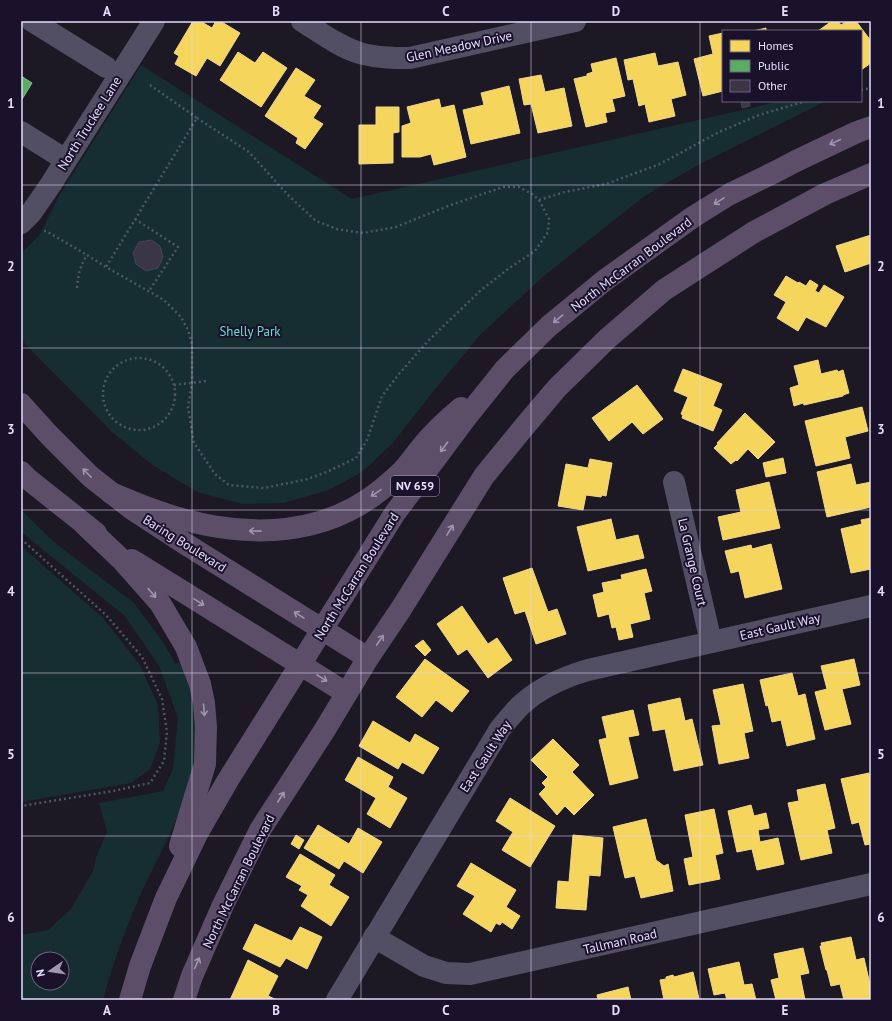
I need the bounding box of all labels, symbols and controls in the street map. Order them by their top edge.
text: A [103,3,111,20]
text: B [272,3,280,20]
text: C [442,3,450,20]
text: D [612,3,620,20]
text: E [782,3,789,20]
street label: Glen Meadow Drive [405,27,514,66]
legend [722,30,862,102]
text: Homes [758,38,793,53]
text: Public [758,58,790,73]
street label: North Truckee Lane [54,73,125,173]
text: Other [758,78,787,93]
text: 1 [7,95,15,112]
text: 1 [877,95,885,112]
one-way arrow [829,139,841,146]
one-way arrow [713,198,725,206]
street label: North McCarran Boulevard [567,213,695,315]
text: 2 [7,258,15,275]
text: 2 [877,258,885,275]
one-way arrow [552,314,563,323]
park label: Shelly Park [219,323,281,340]
text: 3 [7,421,15,438]
text: 3 [877,421,885,438]
one-way arrow [440,441,448,452]
one-way arrow [82,468,92,478]
road number: NV 659 [391,476,439,496]
one-way arrow [371,489,382,497]
street label: North McCarran Boulevard [310,509,403,643]
street label: Baring Boulevard [140,511,230,576]
street label: La Grange Court [674,517,711,608]
one-way arrow [446,525,454,536]
one-way arrow [249,527,262,534]
text: 4 [7,583,15,600]
text: 4 [877,583,885,600]
one-way arrow [147,588,156,598]
one-way arrow [193,598,204,606]
street label: East Gault Way [738,609,822,644]
one-way arrow [293,610,305,618]
one-way arrow [376,635,384,646]
one-way arrow [316,674,328,682]
one-way arrow [201,703,208,716]
street label: East Gault Way [456,717,515,795]
text: 5 [7,746,15,763]
text: 5 [877,746,885,763]
one-way arrow [277,792,285,803]
street label: North McCarran Boulevard [199,811,278,951]
text: 6 [7,909,15,926]
text: 6 [877,909,885,926]
street label: Tallman Road [582,925,659,958]
north arrow [30,951,70,991]
one-way arrow [194,958,202,970]
text: N [33,968,48,978]
text: A [103,1002,111,1019]
text: B [272,1002,280,1019]
text: C [442,1002,450,1019]
text: D [612,1002,620,1019]
text: E [782,1002,789,1019]

